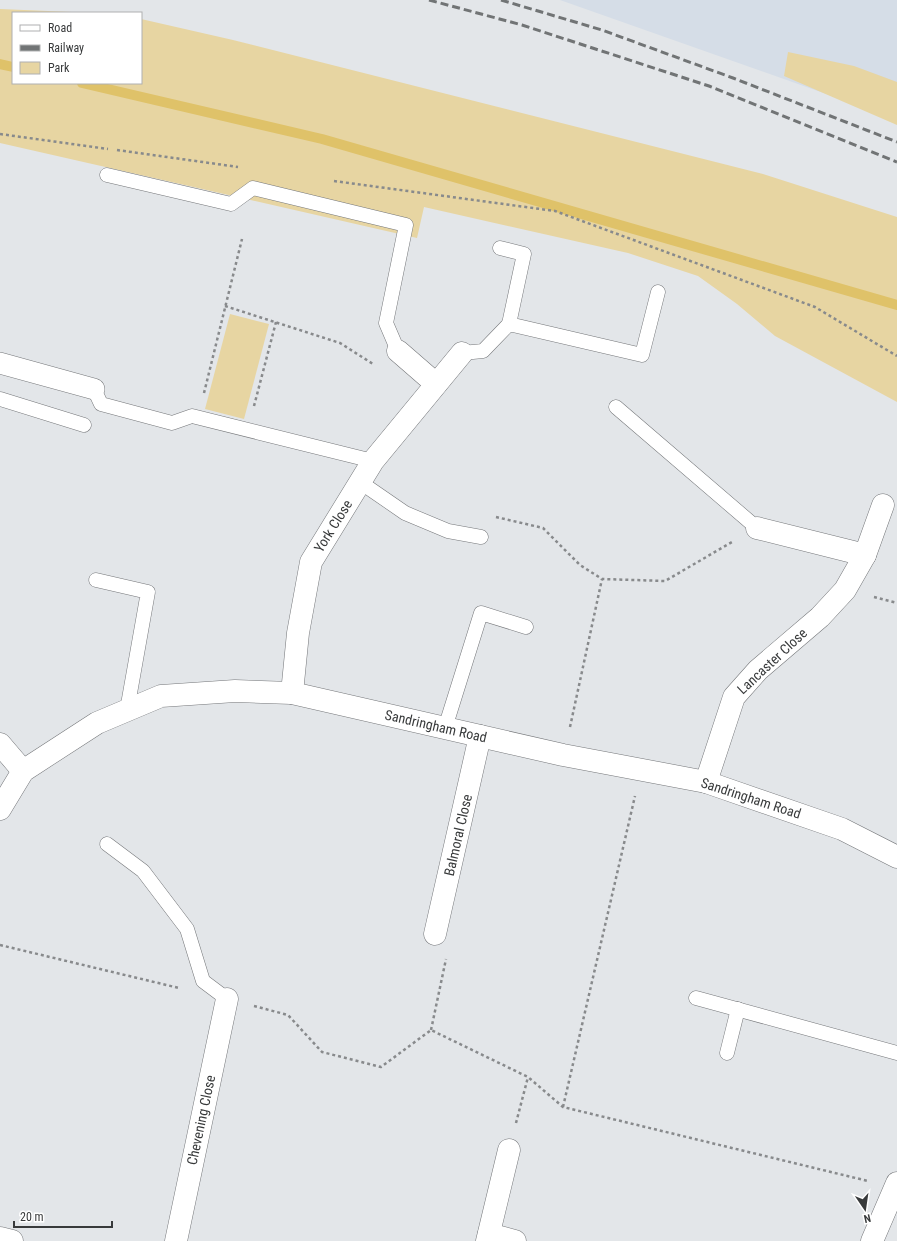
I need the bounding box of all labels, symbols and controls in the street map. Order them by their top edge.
legend [12,12,142,84]
text: Road [48,21,72,35]
text: Railway [48,41,84,55]
text: Park [48,61,70,75]
street label: York Close [311,496,356,555]
street label: Lancaster Close [734,624,810,697]
street label: Sandringham Road [383,706,489,746]
street label: Sandringham Road [699,774,803,822]
street label: Balmoral Close [441,792,475,877]
street label: Chevening Close [184,1073,218,1166]
north arrow [845,1189,885,1229]
scale bar [14,1203,112,1229]
text: 20 m [20,1210,44,1224]
text: N [862,1211,872,1225]

